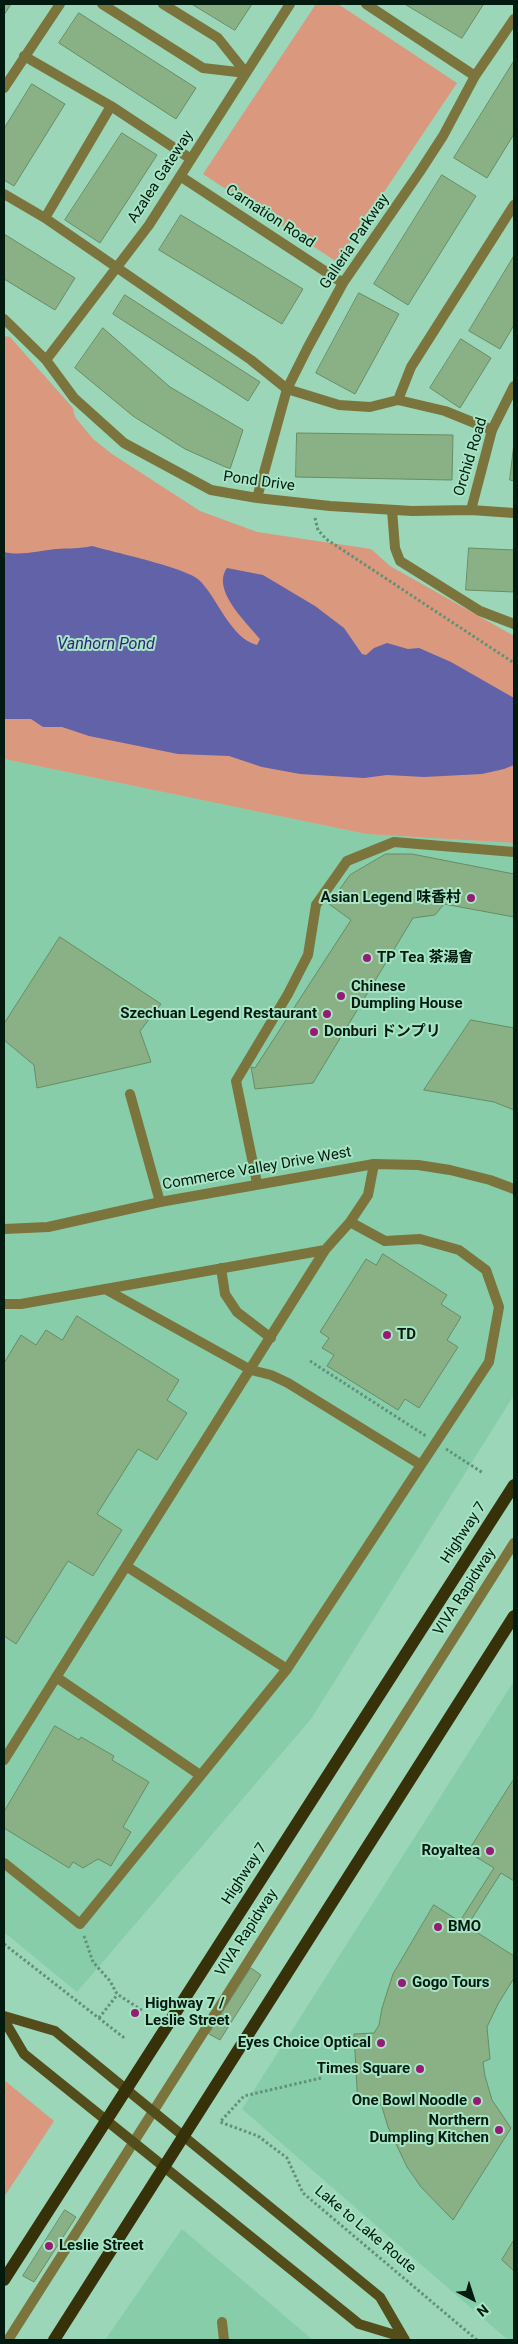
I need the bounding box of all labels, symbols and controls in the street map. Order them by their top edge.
street label: Azalea Gateway [124,127,198,227]
street label: Carnation Road [222,181,318,253]
street label: Galleria Parkway [317,191,393,293]
street label: Orchid Road [450,415,492,499]
street label: Pond Drive [222,468,296,496]
water label: Vanhorn Pond [57,635,155,655]
place label: Asian Legend 味香村 [321,889,461,907]
marker: Asian Legend 味香村 [465,892,477,904]
place label: TP Tea 茶湯㑹 [377,949,473,967]
marker: TP Tea 茶湯㑹 [361,952,373,964]
place label: Chinese Dumpling House [351,978,462,1013]
marker: Chinese Dumpling House [335,990,347,1002]
place label: Szechuan Legend Restaurant [120,1005,317,1023]
marker: Szechuan Legend Restaurant [321,1008,333,1020]
place label: Donburi ドンプリ [324,1023,441,1041]
marker: Donburi ドンプリ [308,1026,320,1038]
street label: Commerce Valley Drive West [161,1144,353,1194]
place label: TD [397,1326,416,1344]
marker: TD [381,1329,393,1341]
street label: Highway 7 [437,1499,491,1567]
street label: VIVA Rapidway [430,1545,500,1639]
street label: Highway 7 [218,1840,272,1908]
place label: Royaltea [421,1842,480,1860]
marker: Royaltea [484,1845,496,1857]
street label: VIVA Rapidway [212,1886,282,1980]
place label: BMO [448,1918,481,1936]
marker: BMO [432,1921,444,1933]
place label: Gogo Tours [412,1974,490,1992]
marker: Gogo Tours [396,1977,408,1989]
place label: Highway 7 / Leslie Street [145,1995,230,2030]
marker: Highway 7 / Leslie Street [129,2007,141,2019]
place label: Eyes Choice Optical [238,2034,371,2052]
marker: Eyes Choice Optical [375,2037,387,2049]
place label: Times Square [317,2060,410,2078]
marker: Times Square [414,2063,426,2075]
place label: One Bowl Noodle [352,2092,467,2110]
marker: One Bowl Noodle [471,2095,483,2107]
place label: Northern Dumpling Kitchen [369,2112,489,2147]
marker: Northern Dumpling Kitchen [493,2124,505,2136]
street label: Lake to Lake Route [311,2182,419,2278]
place label: Leslie Street [59,2237,144,2255]
marker: Leslie Street [43,2240,55,2252]
north arrow [448,2274,498,2324]
text: N [474,2301,492,2320]

